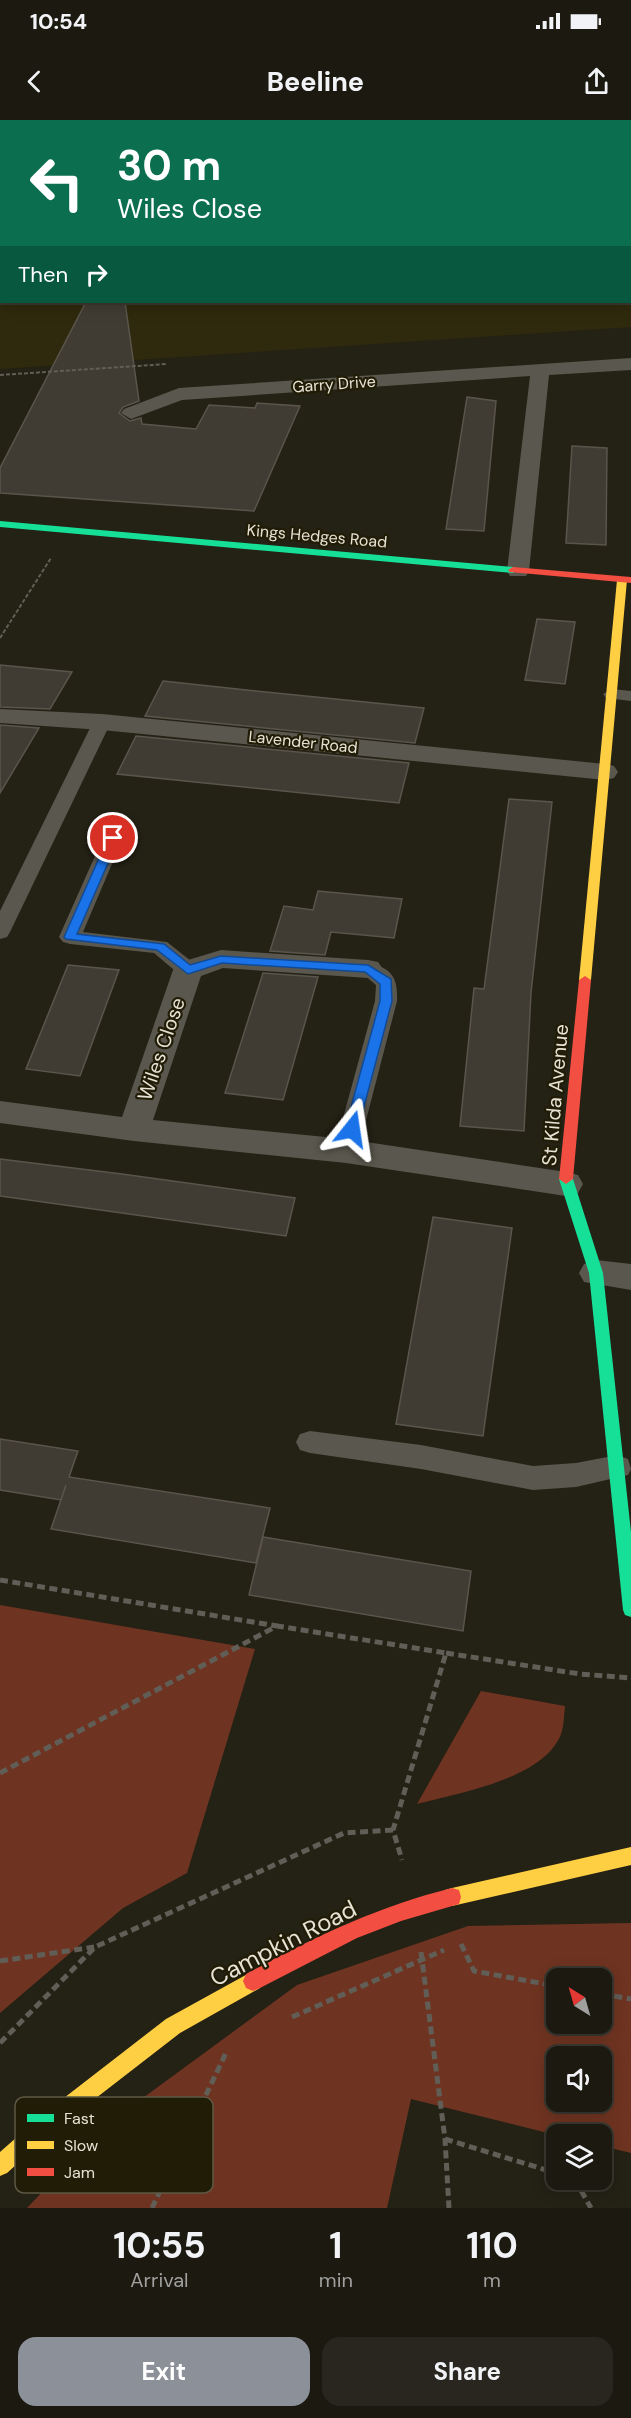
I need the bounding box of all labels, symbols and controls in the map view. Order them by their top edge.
text: 10:54 [30,7,87,36]
text: Beeline [267,64,364,99]
icon: back [18,65,51,98]
icon: share [580,65,613,98]
text: 30 m [117,138,221,193]
icon: left [18,144,96,222]
text: Wiles Close [117,191,262,226]
icon: right [80,258,113,291]
text: Then [18,260,68,289]
street label: Garry Drive [292,371,376,397]
street label: Kings Hedges Road [246,519,388,553]
street label: Lavender Road [247,726,359,758]
pin [87,812,138,863]
icon: arrive [96,821,129,854]
street label: Wiles Close [131,994,191,1104]
street label: St Kilda Avenue [536,1023,574,1167]
position arrow [320,1097,384,1161]
street label: Campkin Road [204,1893,362,1993]
north arrow [546,1968,612,2034]
map controls [546,1968,612,2190]
button: sound [546,2046,612,2112]
legend [15,2097,213,2193]
text: Fast [64,2108,95,2129]
button: layers [546,2124,612,2190]
text: Slow [64,2135,98,2156]
text: Jam [64,2162,95,2183]
text: 10:55 [113,2222,206,2269]
text: 1 [329,2222,342,2269]
text: 110 [466,2222,518,2269]
text: Arrival [130,2267,189,2293]
text: min [319,2267,353,2293]
text: m [483,2267,501,2293]
button: Exit [18,2337,310,2406]
button: Share [322,2337,613,2406]

